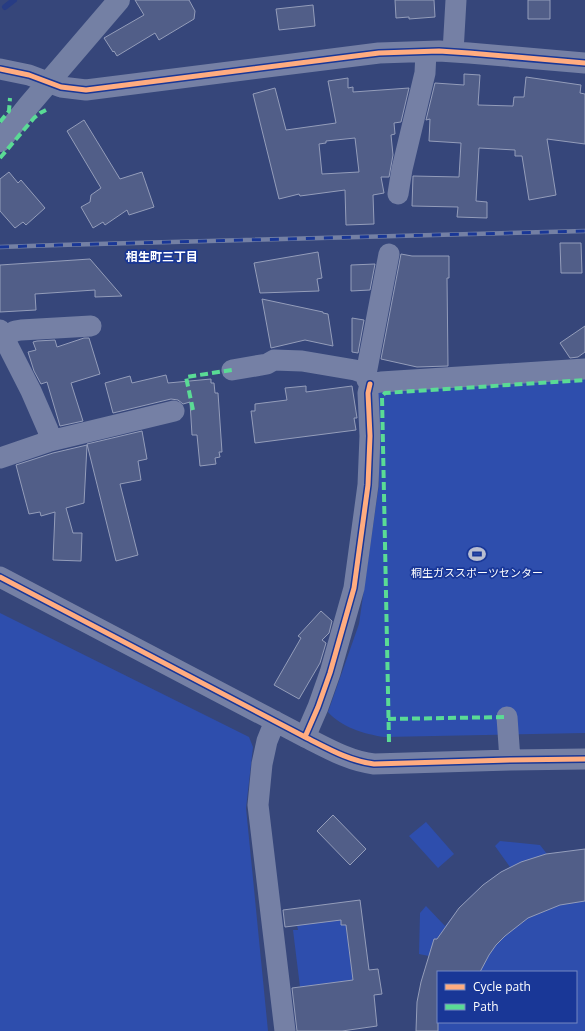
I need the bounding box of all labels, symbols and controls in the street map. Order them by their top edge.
district label: 相生町三丁目 [126,248,198,265]
sports icon: 桐生ガススポーツセンター [467,544,487,564]
place label: 桐生ガススポーツセンター [411,565,543,580]
legend [437,971,577,1023]
text: Cycle path [473,978,531,995]
text: Path [473,998,499,1015]

